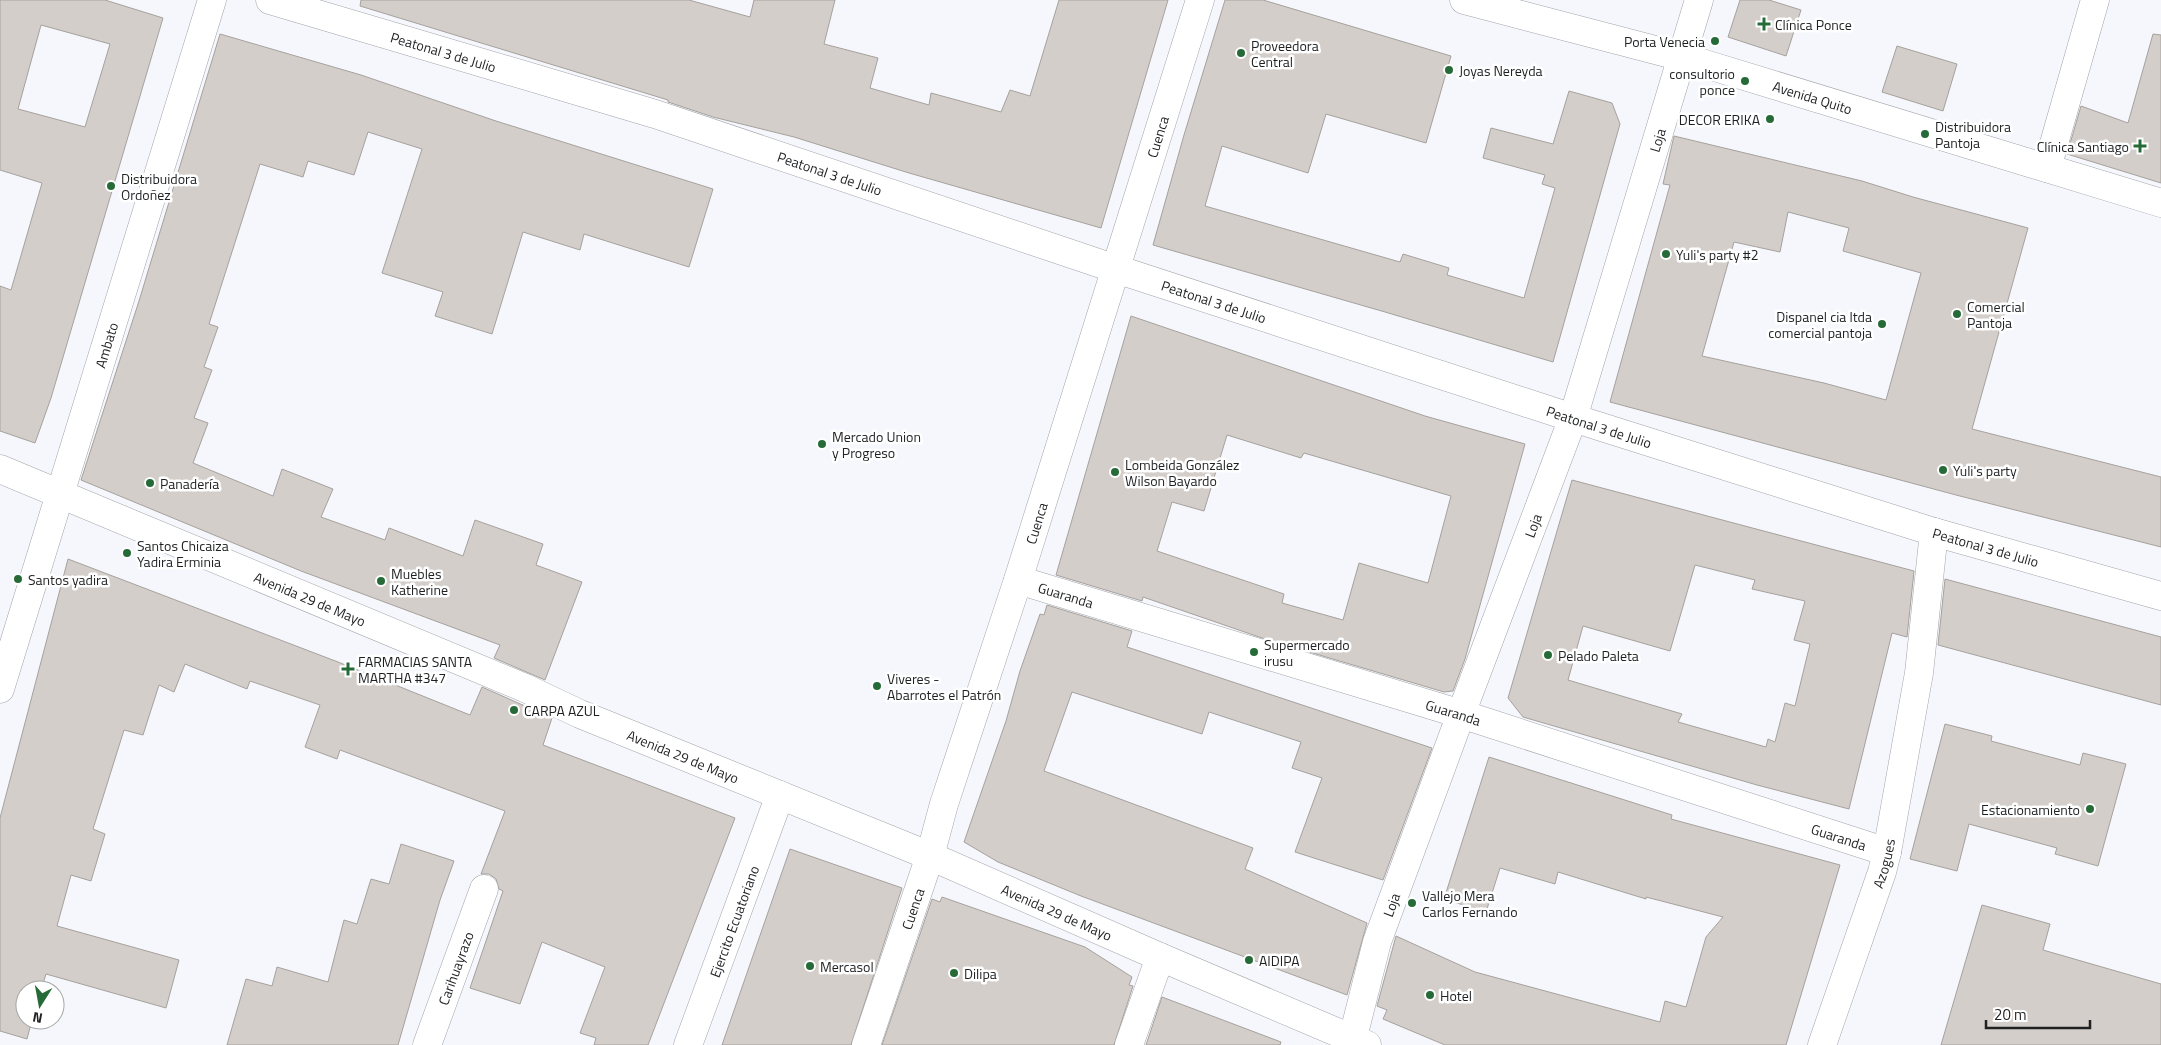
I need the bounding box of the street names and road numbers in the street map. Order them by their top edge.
street label: Peatonal 3 de Julio [388,26,499,77]
street label: Avenida Quito [1770,75,1855,119]
street label: Cuenca [1141,113,1174,160]
street label: Loja [1643,125,1670,155]
street label: Peatonal 3 de Julio [775,145,885,200]
street label: Peatonal 3 de Julio [1159,274,1269,328]
street label: Ambato [89,319,123,370]
street label: Peatonal 3 de Julio [1544,400,1654,453]
street label: Cuenca [1019,500,1052,547]
street label: Loja [1518,510,1547,540]
street label: Peatonal 3 de Julio [1930,522,2041,572]
street label: Avenida 29 de Mayo [251,566,369,631]
street label: Guaranda [1036,576,1096,613]
street label: Guaranda [1423,693,1484,730]
street label: Avenida 29 de Mayo [624,724,742,788]
street label: Guaranda [1809,818,1869,855]
street label: Azogues [1867,837,1900,891]
street label: Ejercito Ecuatoriano [703,862,764,980]
street label: Avenida 29 de Mayo [998,878,1116,945]
street label: Cuenca [895,885,929,932]
street label: Loja [1377,890,1405,920]
street label: Carihuayrazo [432,928,478,1008]

